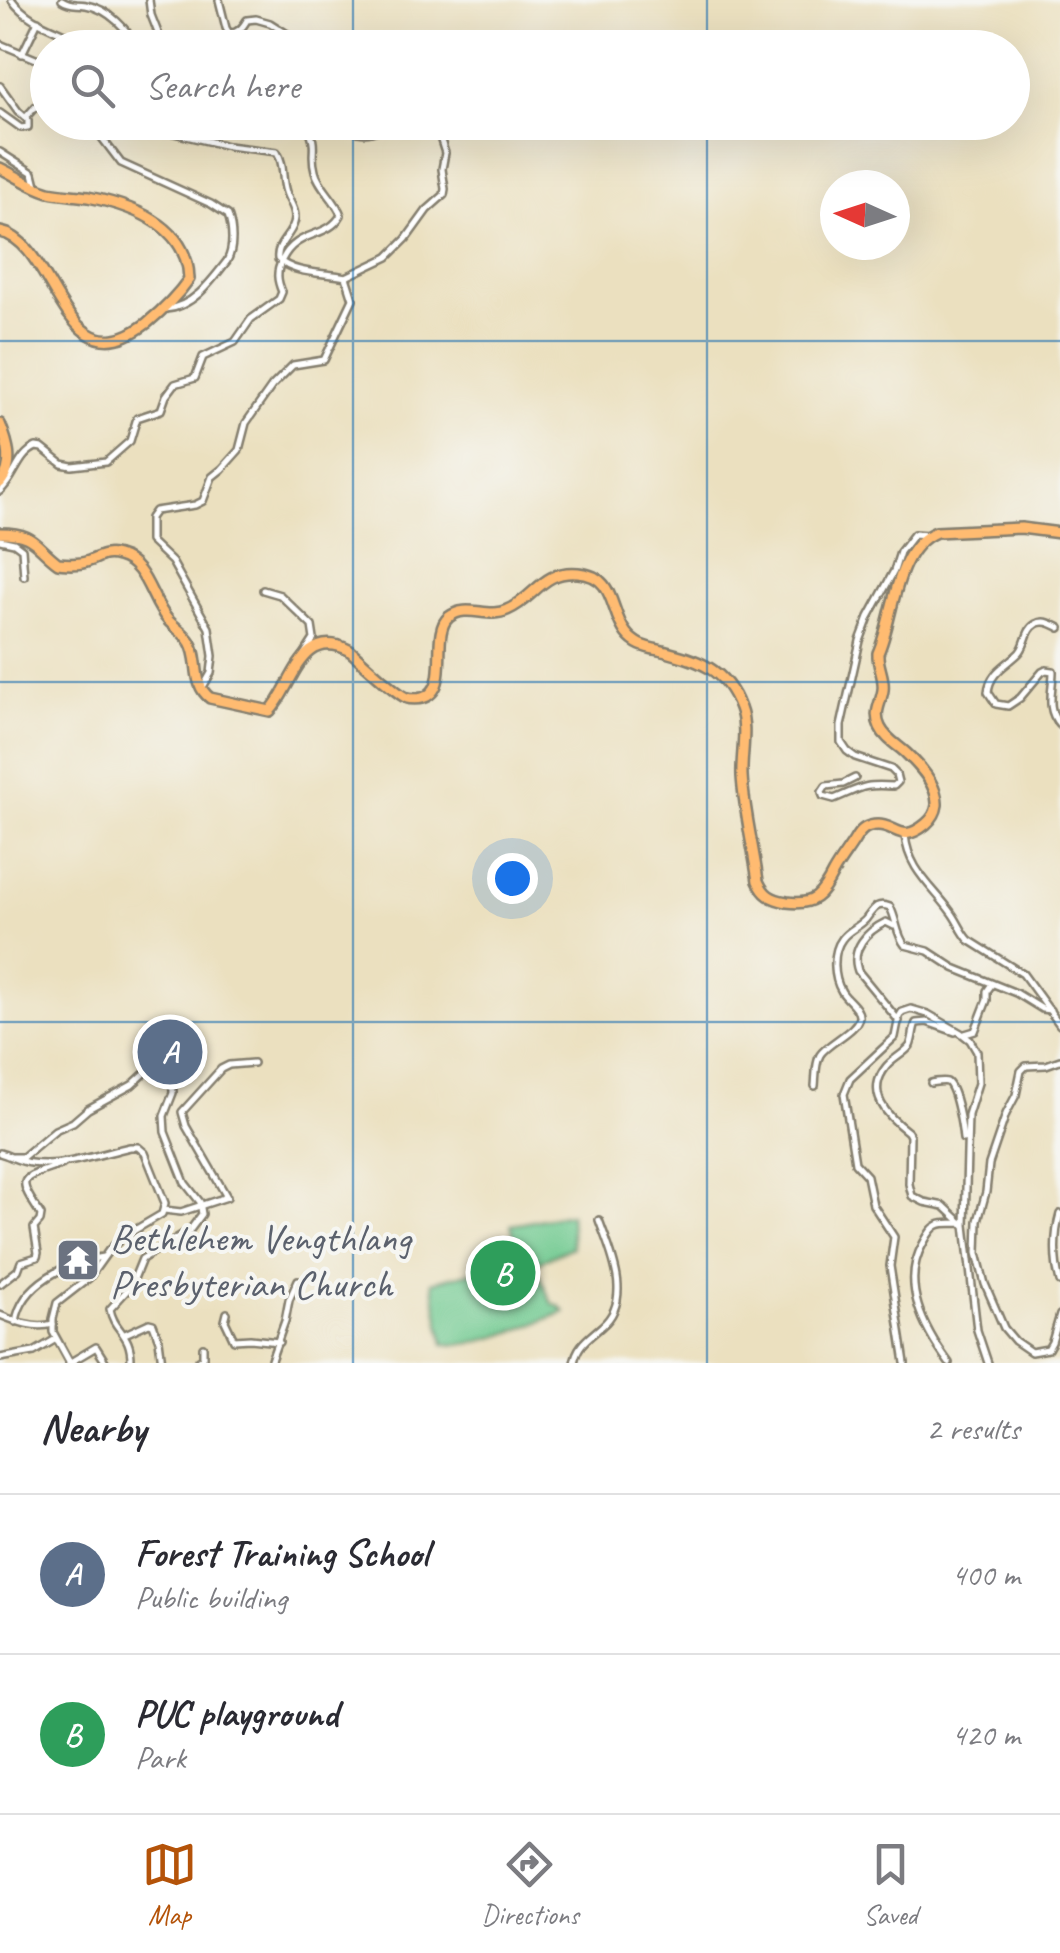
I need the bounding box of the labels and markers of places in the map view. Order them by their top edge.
pin: A [138,1014,202,1090]
place label: Bethlehem Vengthlang Presbyterian Church [110,1213,413,1309]
pin: B [470,1236,536,1310]
temple icon: Bethlehem Vengthlang Presbyterian Church [55,1237,101,1283]

